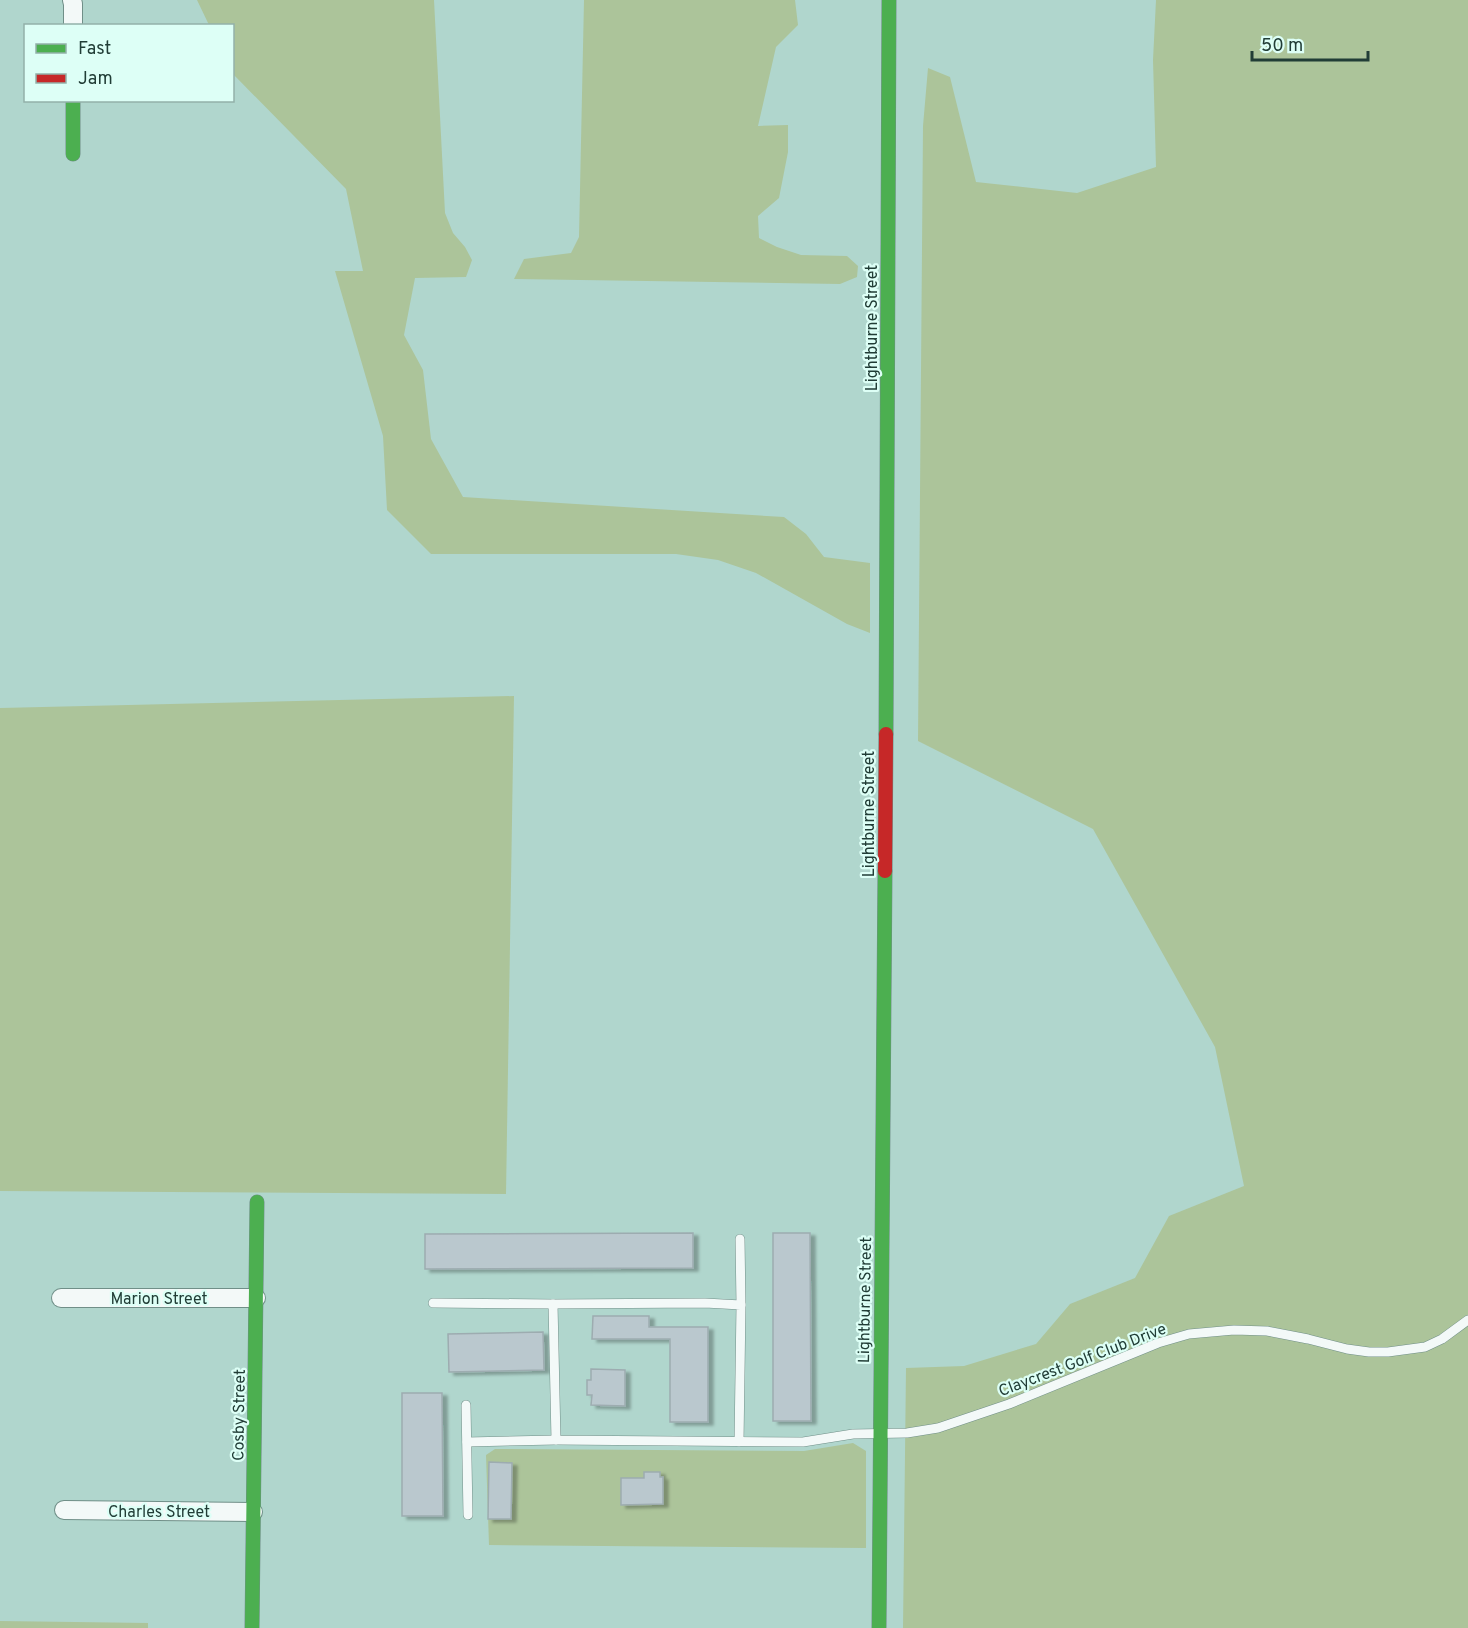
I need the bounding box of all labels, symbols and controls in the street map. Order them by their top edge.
legend [24,24,234,102]
scale bar [1252,24,1368,62]
text: 50 m [1261,35,1303,58]
text: Fast [78,38,111,61]
text: Jam [78,68,113,91]
street label: Lightburne Street [863,265,883,391]
street label: Lightburne Street [860,751,880,877]
street label: Lightburne Street [855,1237,877,1363]
street label: Marion Street [111,1290,207,1310]
street label: Claycrest Golf Club Drive [996,1320,1169,1402]
street label: Cosby Street [229,1369,251,1461]
street label: Charles Street [108,1503,210,1523]

